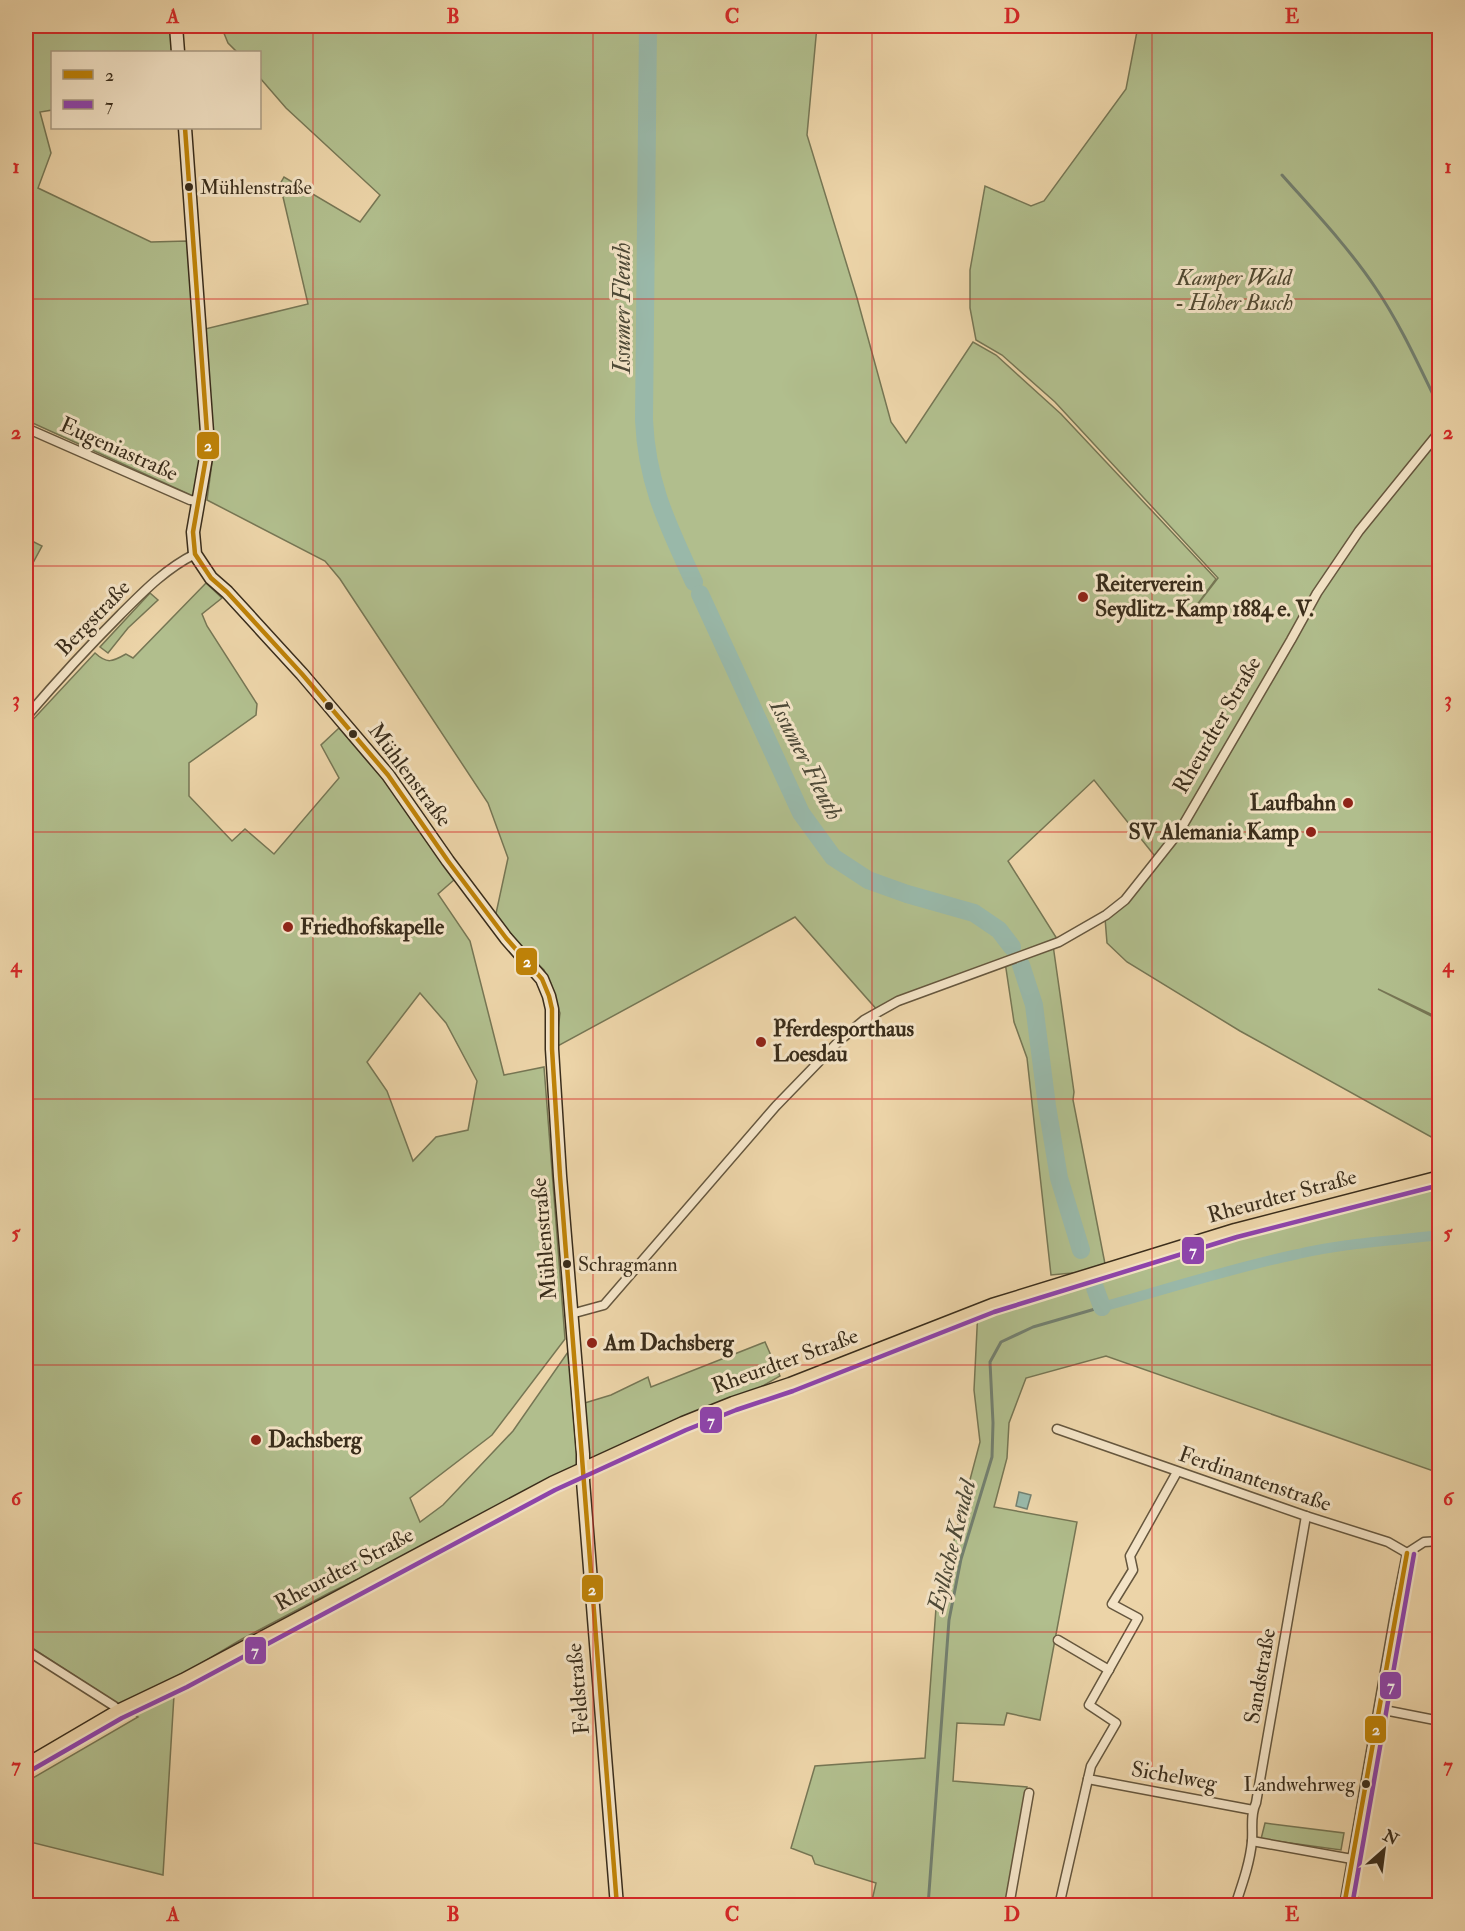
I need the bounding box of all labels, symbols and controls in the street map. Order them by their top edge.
text: A [166,4,180,29]
text: B [446,4,460,29]
text: C [725,4,739,29]
text: D [1004,4,1020,29]
text: E [1285,4,1300,29]
legend [51,51,261,129]
text: 2 [105,64,114,87]
text: 7 [105,94,113,117]
text: 1 [12,154,20,179]
text: 1 [1444,154,1452,179]
place label: Mühlenstraße [200,175,312,200]
marker: Mühlenstraße [183,181,195,193]
water label: Issumer Fleuth [607,242,638,376]
park label: Kamper Wald - Hoher Busch [1175,264,1293,317]
street label: Eugeniastraße [56,410,182,488]
text: 2 [11,420,21,445]
text: 2 [1443,420,1453,445]
line badge: 2 [196,431,220,460]
text: 2 [204,436,212,456]
place label: Reiterverein Seydlitz-Kamp 1884 e. V. [1095,570,1314,624]
street label: Bergstraße [50,574,136,662]
marker: Reiterverein Seydlitz-Kamp 1884 e. V. [1076,590,1090,604]
street label: Rheurdter Straße [1166,652,1268,798]
text: 3 [12,687,20,712]
text: 3 [1444,687,1452,712]
water label: Issumer Fleuth [762,693,850,826]
unlabelled marker [323,700,335,712]
street label: Mühlenstraße [362,717,458,833]
unlabelled marker [347,728,359,740]
place label: Laufbahn [1250,789,1337,817]
marker: Laufbahn [1341,796,1355,810]
place label: SV Alemania Kamp [1128,818,1299,847]
marker: SV Alemania Kamp [1304,825,1318,839]
place label: Friedhofskapelle [300,913,445,942]
marker: Friedhofskapelle [281,920,295,934]
line badge: 2 [515,947,538,976]
text: 2 [523,952,531,972]
text: 4 [10,953,23,978]
text: 4 [1442,953,1455,978]
place label: Pferdesporthaus Loesdau [773,1015,915,1068]
marker: Pferdesporthaus Loesdau [754,1035,768,1049]
street label: Rheurdter Straße [1204,1163,1360,1229]
street label: Mühlenstraße [525,1177,563,1301]
text: 5 [12,1220,22,1245]
text: 5 [1444,1220,1454,1245]
line badge: 7 [1181,1236,1205,1265]
text: 7 [1189,1241,1197,1261]
place label: Schragmann [578,1252,678,1277]
marker: Schragmann [561,1258,573,1270]
street label: Rheurdter Straße [708,1322,862,1400]
place label: Am Dachsberg [603,1329,735,1358]
marker: Am Dachsberg [585,1336,599,1350]
line badge: 7 [699,1406,723,1434]
text: 7 [707,1411,715,1431]
place label: Dachsberg [268,1426,363,1455]
marker: Dachsberg [249,1433,263,1447]
street label: Ferdinantenstraße [1175,1440,1335,1518]
water label: Eyllsche Kendel [920,1475,984,1617]
text: 6 [11,1486,23,1511]
text: 6 [1443,1486,1455,1511]
street label: Rheurdter Straße [270,1521,418,1617]
line badge: 2 [581,1574,604,1603]
text: 2 [588,1580,596,1600]
street label: Sandstraße [1238,1626,1282,1726]
line badge: 7 [244,1636,267,1665]
text: 7 [251,1641,259,1661]
street label: Feldstraße [560,1642,596,1736]
line badge: 7 [1379,1671,1402,1700]
text: 7 [1387,1676,1395,1696]
line badge: 2 [1364,1715,1387,1744]
text: 2 [1372,1720,1380,1740]
text: 7 [11,1753,21,1778]
text: 7 [1443,1753,1453,1778]
street label: Sichelweg [1129,1755,1220,1797]
place label: Landwehrweg [1243,1772,1356,1797]
marker: Landwehrweg [1360,1778,1372,1790]
north arrow [1354,1820,1414,1880]
text: N [1379,1825,1402,1850]
text: A [166,1902,180,1927]
text: B [446,1902,460,1927]
text: C [725,1902,739,1927]
text: D [1004,1902,1020,1927]
text: E [1285,1902,1300,1927]

